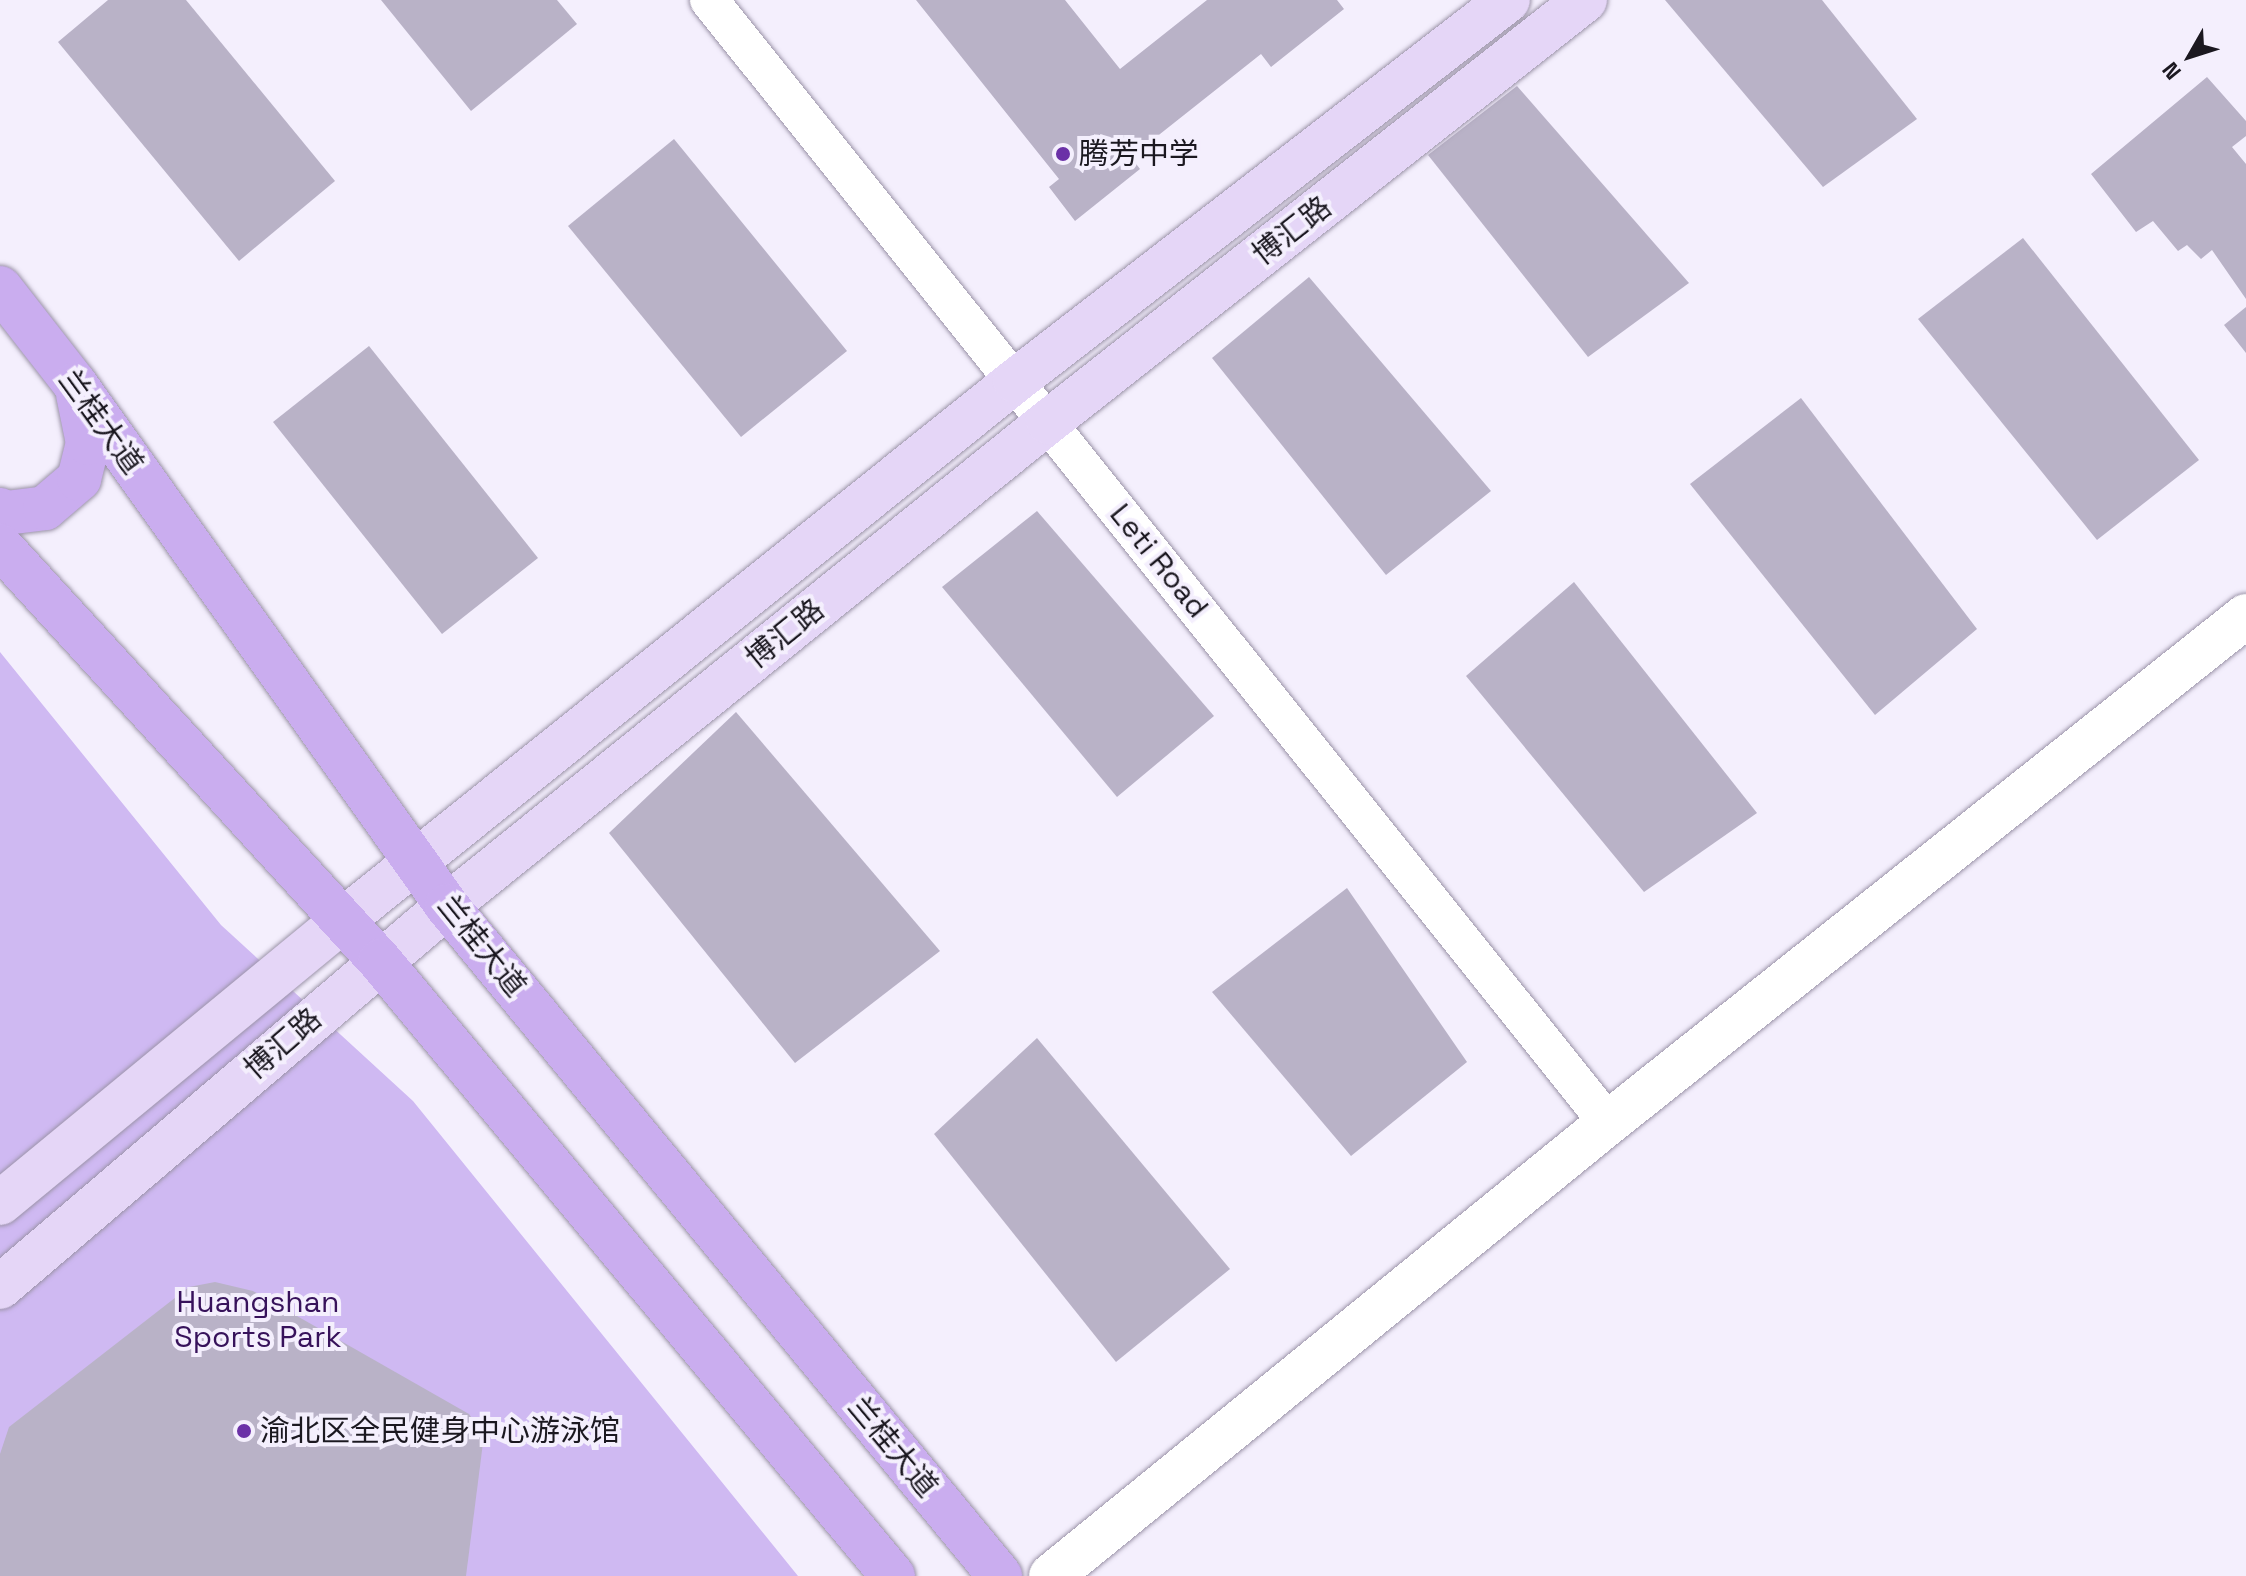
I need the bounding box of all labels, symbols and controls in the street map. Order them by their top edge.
north arrow [2150,16,2230,96]
text: N [2156,57,2187,86]
place label: 腾芳中学 [1079,136,1199,172]
marker: 腾芳中学 [1054,145,1072,163]
street label: 博汇路 [1245,189,1339,273]
street label: 兰桂大道 [51,363,151,481]
street label: Leti Road [1102,497,1216,625]
street label: 博汇路 [739,592,831,676]
street label: 兰桂大道 [430,888,534,1004]
street label: 博汇路 [237,1001,329,1087]
park label: Huangshan Sports Park [174,1284,342,1354]
street label: 兰桂大道 [841,1389,945,1505]
place label: 渝北区全民健身中心游泳馆 [260,1413,620,1449]
marker: 渝北区全民健身中心游泳馆 [235,1422,253,1440]

